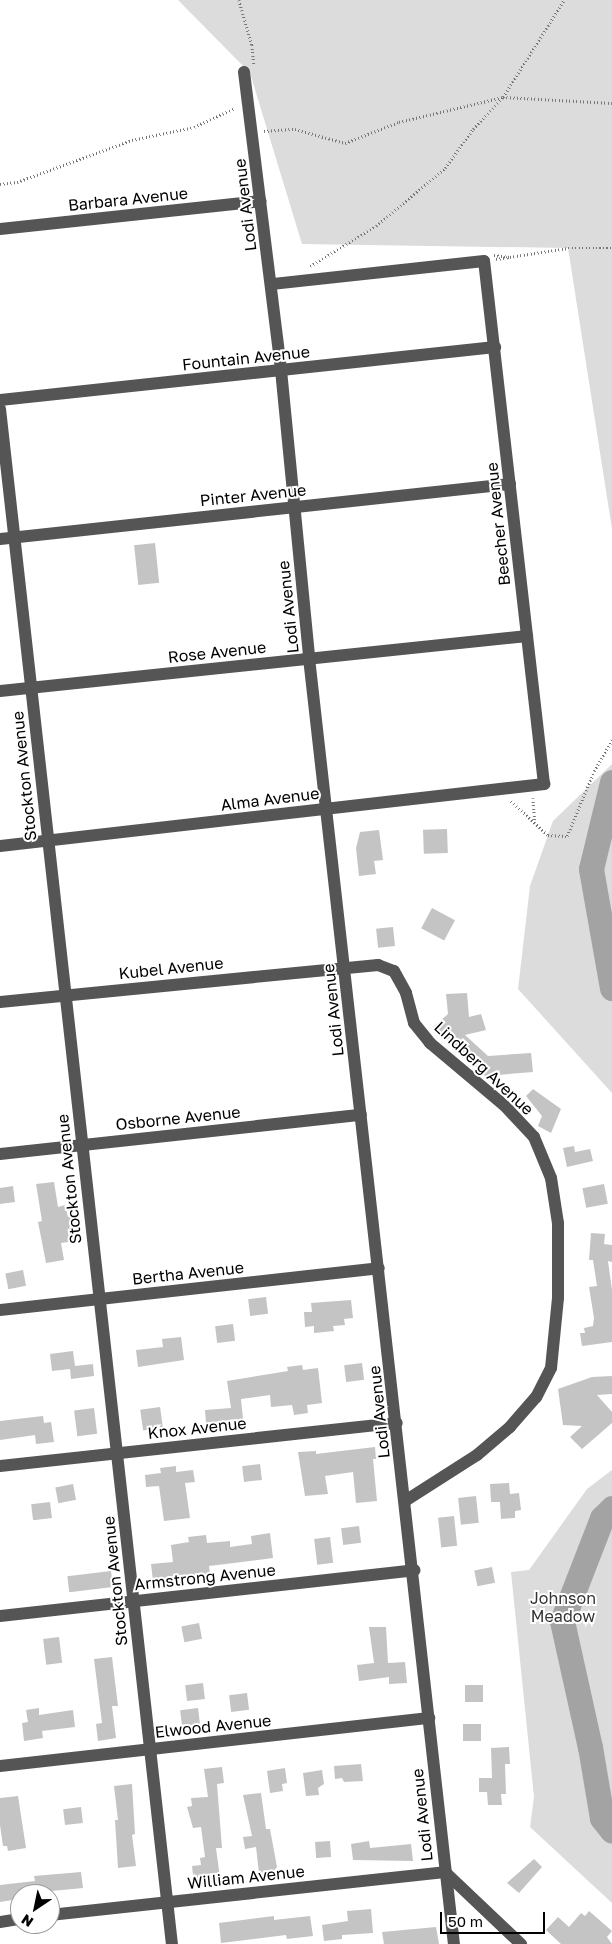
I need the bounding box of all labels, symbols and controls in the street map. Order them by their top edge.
street label: Lodi Avenue [230,158,260,252]
street label: Barbara Avenue [67,183,189,215]
street label: Fountain Avenue [181,342,311,374]
street label: Beecher Avenue [482,461,514,587]
street label: Pinter Avenue [199,480,307,510]
street label: Lodi Avenue [274,560,302,654]
street label: Rose Avenue [167,637,267,667]
street label: Stockton Avenue [8,710,40,842]
street label: Alma Avenue [220,783,320,815]
street label: Kubel Avenue [118,953,224,983]
street label: Lodi Avenue [319,963,347,1057]
street label: Lindberg Avenue [430,1017,538,1119]
street label: Osborne Avenue [115,1102,241,1134]
street label: Stockton Avenue [53,1113,85,1245]
street label: Bertha Avenue [131,1258,245,1288]
street label: Lodi Avenue [365,1365,393,1459]
street label: Knox Avenue [147,1413,247,1443]
street label: Stockton Avenue [99,1515,131,1647]
street label: Armstrong Avenue [133,1560,277,1594]
park label: Johnson Meadow [530,1588,596,1626]
street label: Elwood Avenue [154,1710,272,1742]
street label: Lodi Avenue [408,1768,436,1862]
street label: William Avenue [186,1861,306,1893]
north arrow [10,1884,60,1934]
scale bar [442,1902,547,1934]
text: N [18,1911,36,1931]
text: 50 m [448,1912,483,1930]

